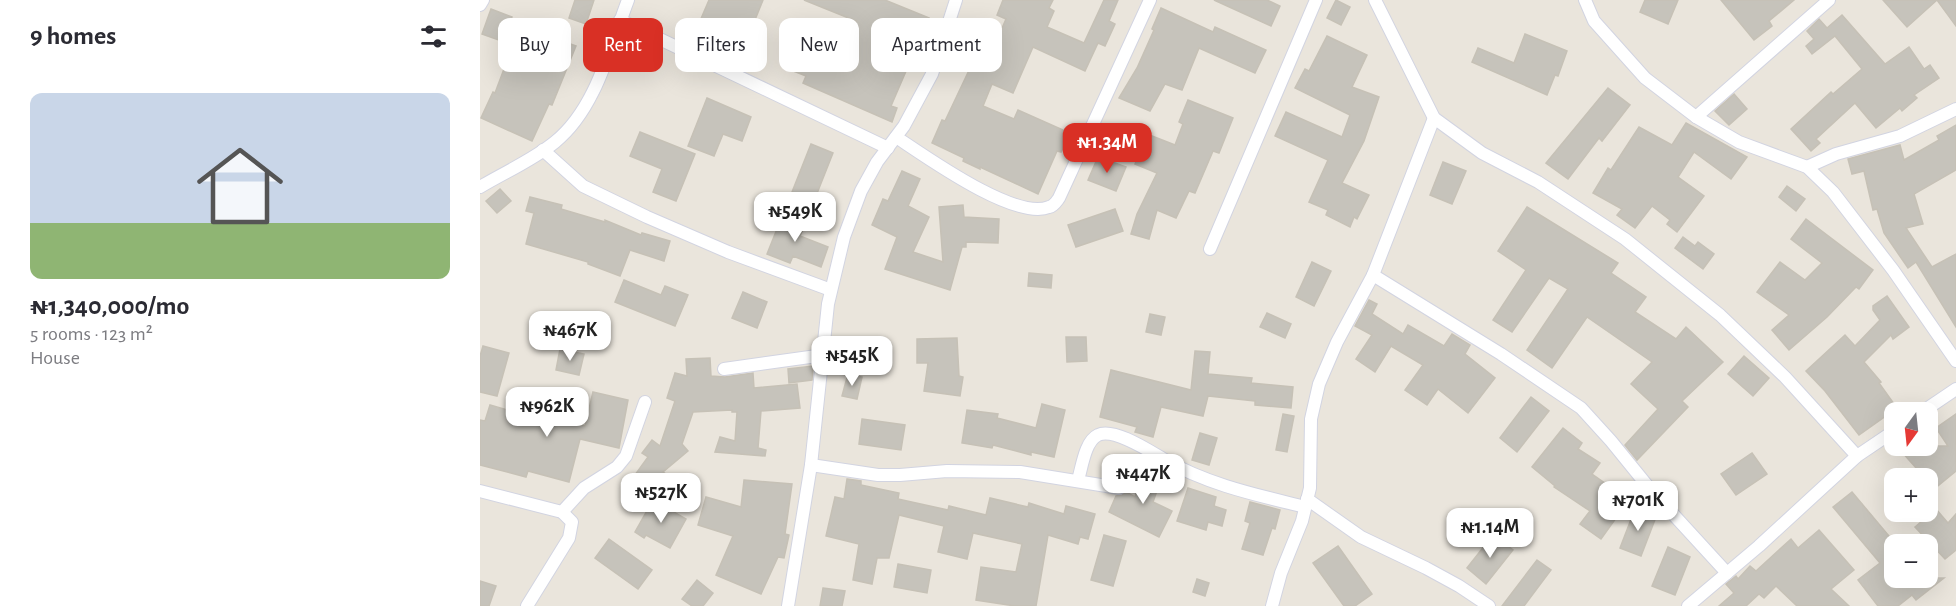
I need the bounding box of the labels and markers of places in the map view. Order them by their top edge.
pin: ₦1.34M [1058,123,1156,174]
pin: ₦549K [753,192,837,243]
pin: ₦467K [528,311,612,362]
pin: ₦545K [810,336,894,387]
pin: ₦962K [505,387,589,438]
pin: ₦447K [1101,454,1185,505]
pin: ₦527K [619,473,703,524]
pin: ₦701K [1596,481,1680,532]
pin: ₦1.14M [1441,508,1539,559]

